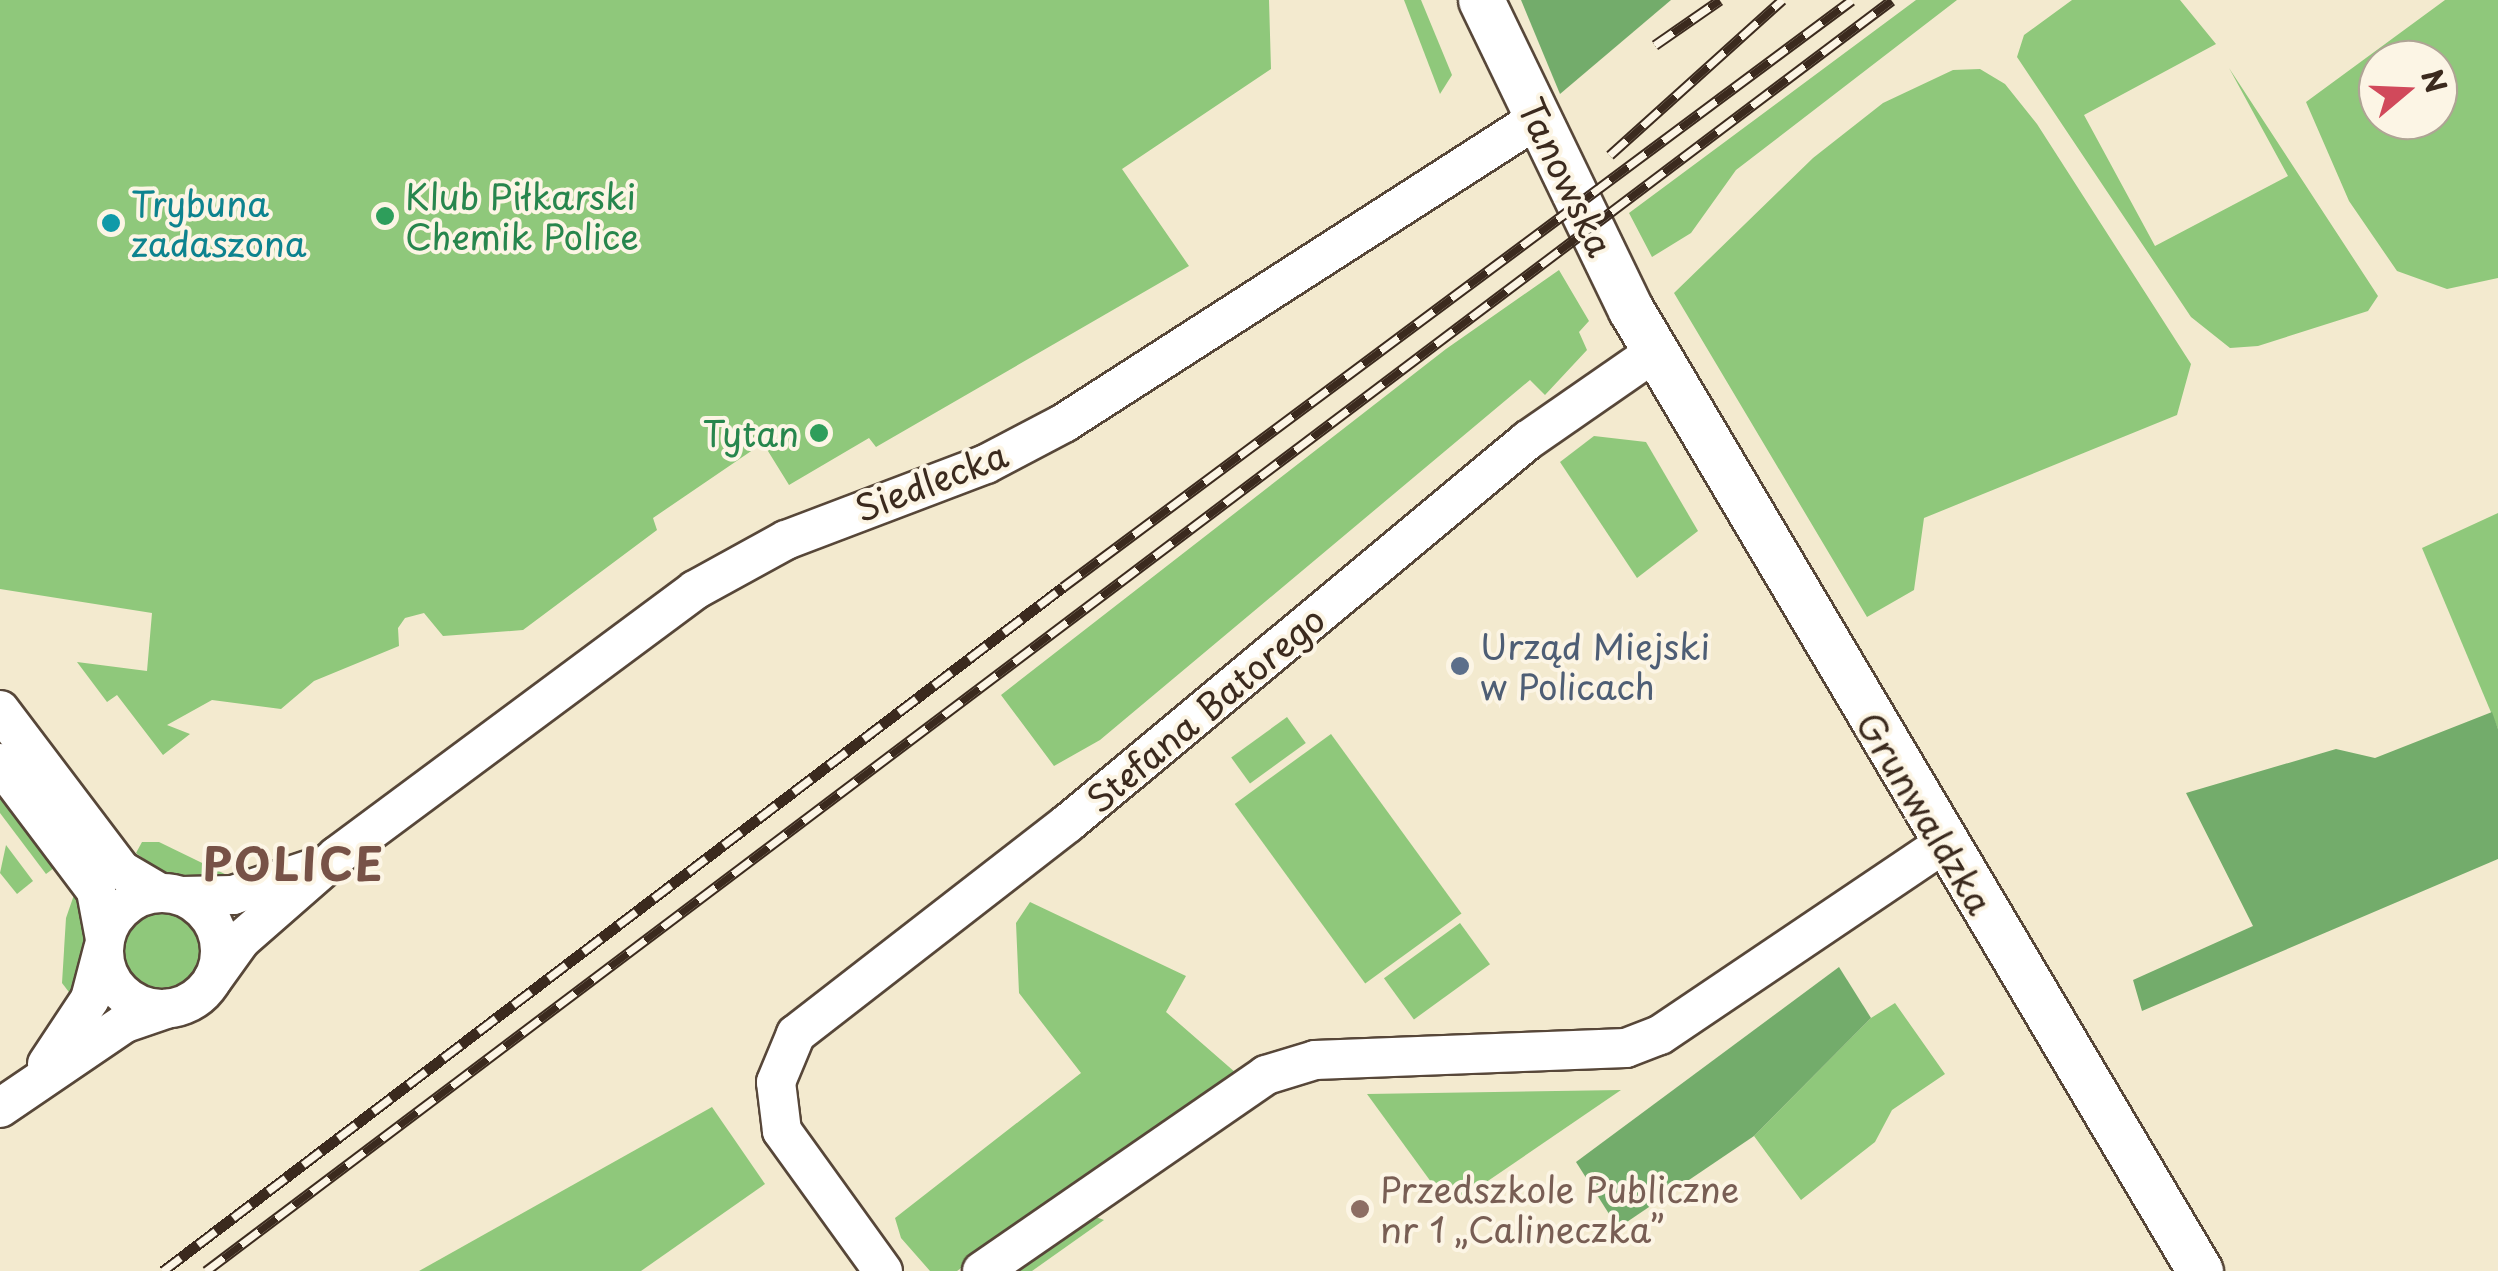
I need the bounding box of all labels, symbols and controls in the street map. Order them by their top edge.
north arrow [2358,40,2458,140]
text: N [2411,63,2459,98]
street label: Tanowska [1510,91,1622,263]
place label: Klub Piłkarski Chemik Police [405,175,639,257]
place label: Trybuna zadaszona [131,182,306,264]
marker: Klub Piłkarski Chemik Police [374,205,396,227]
marker: Trybuna zadaszona [100,212,122,234]
place label: Tytan [703,412,799,454]
marker: Tytan [808,422,830,444]
street label: Siedlecka [849,433,1013,529]
street label: Stefana Batorego [1079,598,1331,820]
place label: Urząd Miejski w Policach [1480,625,1713,707]
marker: Urząd Miejski w Policach [1449,655,1471,677]
street label: Grunwaldzka [1848,705,2002,921]
district label: POLICE [205,836,383,890]
place label: Przedszkole Publiczne nr 1 „Calineczka” [1380,1168,1741,1250]
marker: Przedszkole Publiczne nr 1 „Calineczka” [1349,1198,1371,1220]

